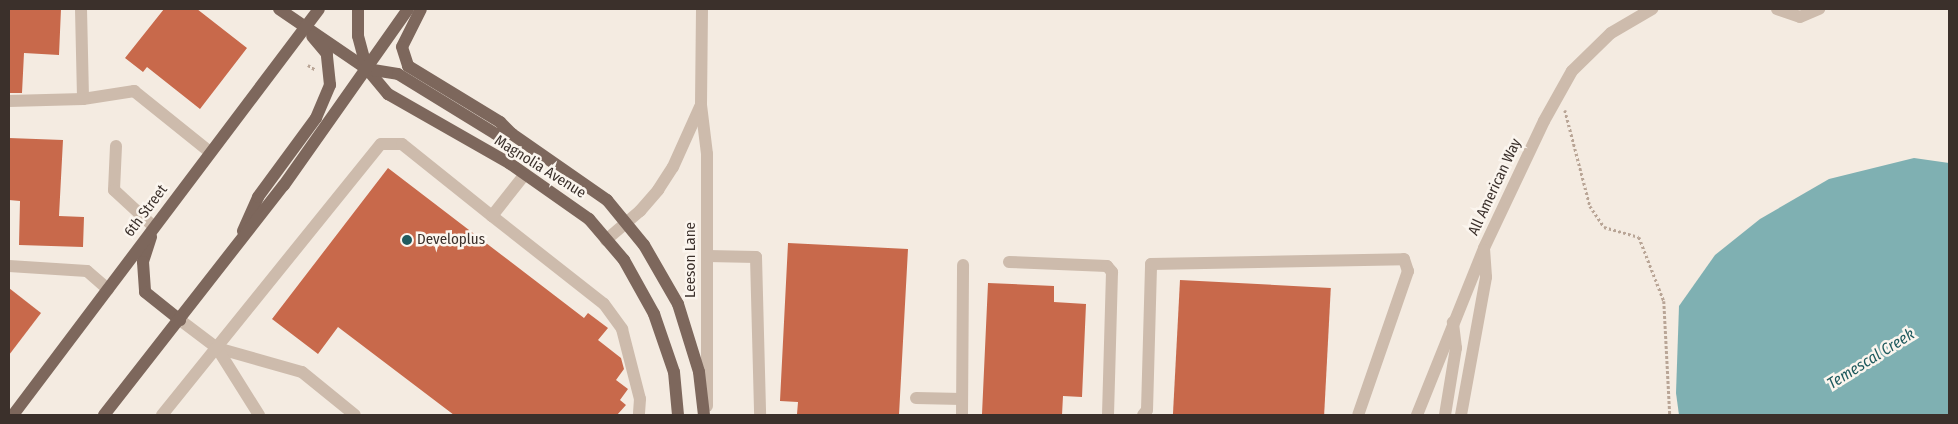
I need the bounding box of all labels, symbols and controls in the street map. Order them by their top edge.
street label: Magnolia Avenue [491,132,589,202]
street label: All American Way [1465,136,1525,238]
street label: 6th Street [121,181,171,241]
street label: Leeson Lane [682,222,700,298]
place label: Developlus [417,231,485,249]
marker: Developlus [401,234,413,246]
water label: Temescal Creek [1824,325,1918,393]

